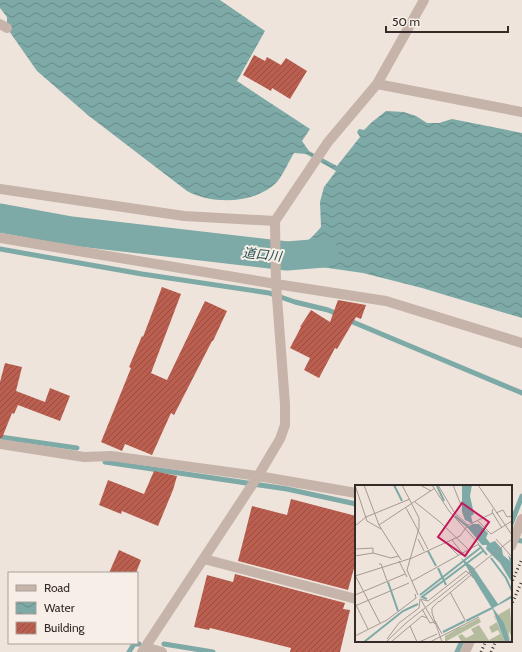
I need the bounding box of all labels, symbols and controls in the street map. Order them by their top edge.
scale bar [386,8,508,34]
text: 50 m [392,14,420,29]
water label: 道口川 [242,244,284,264]
inset map [355,485,512,642]
legend [8,572,138,644]
text: Road [44,580,70,595]
text: Water [44,600,75,615]
text: Building [44,620,86,635]

